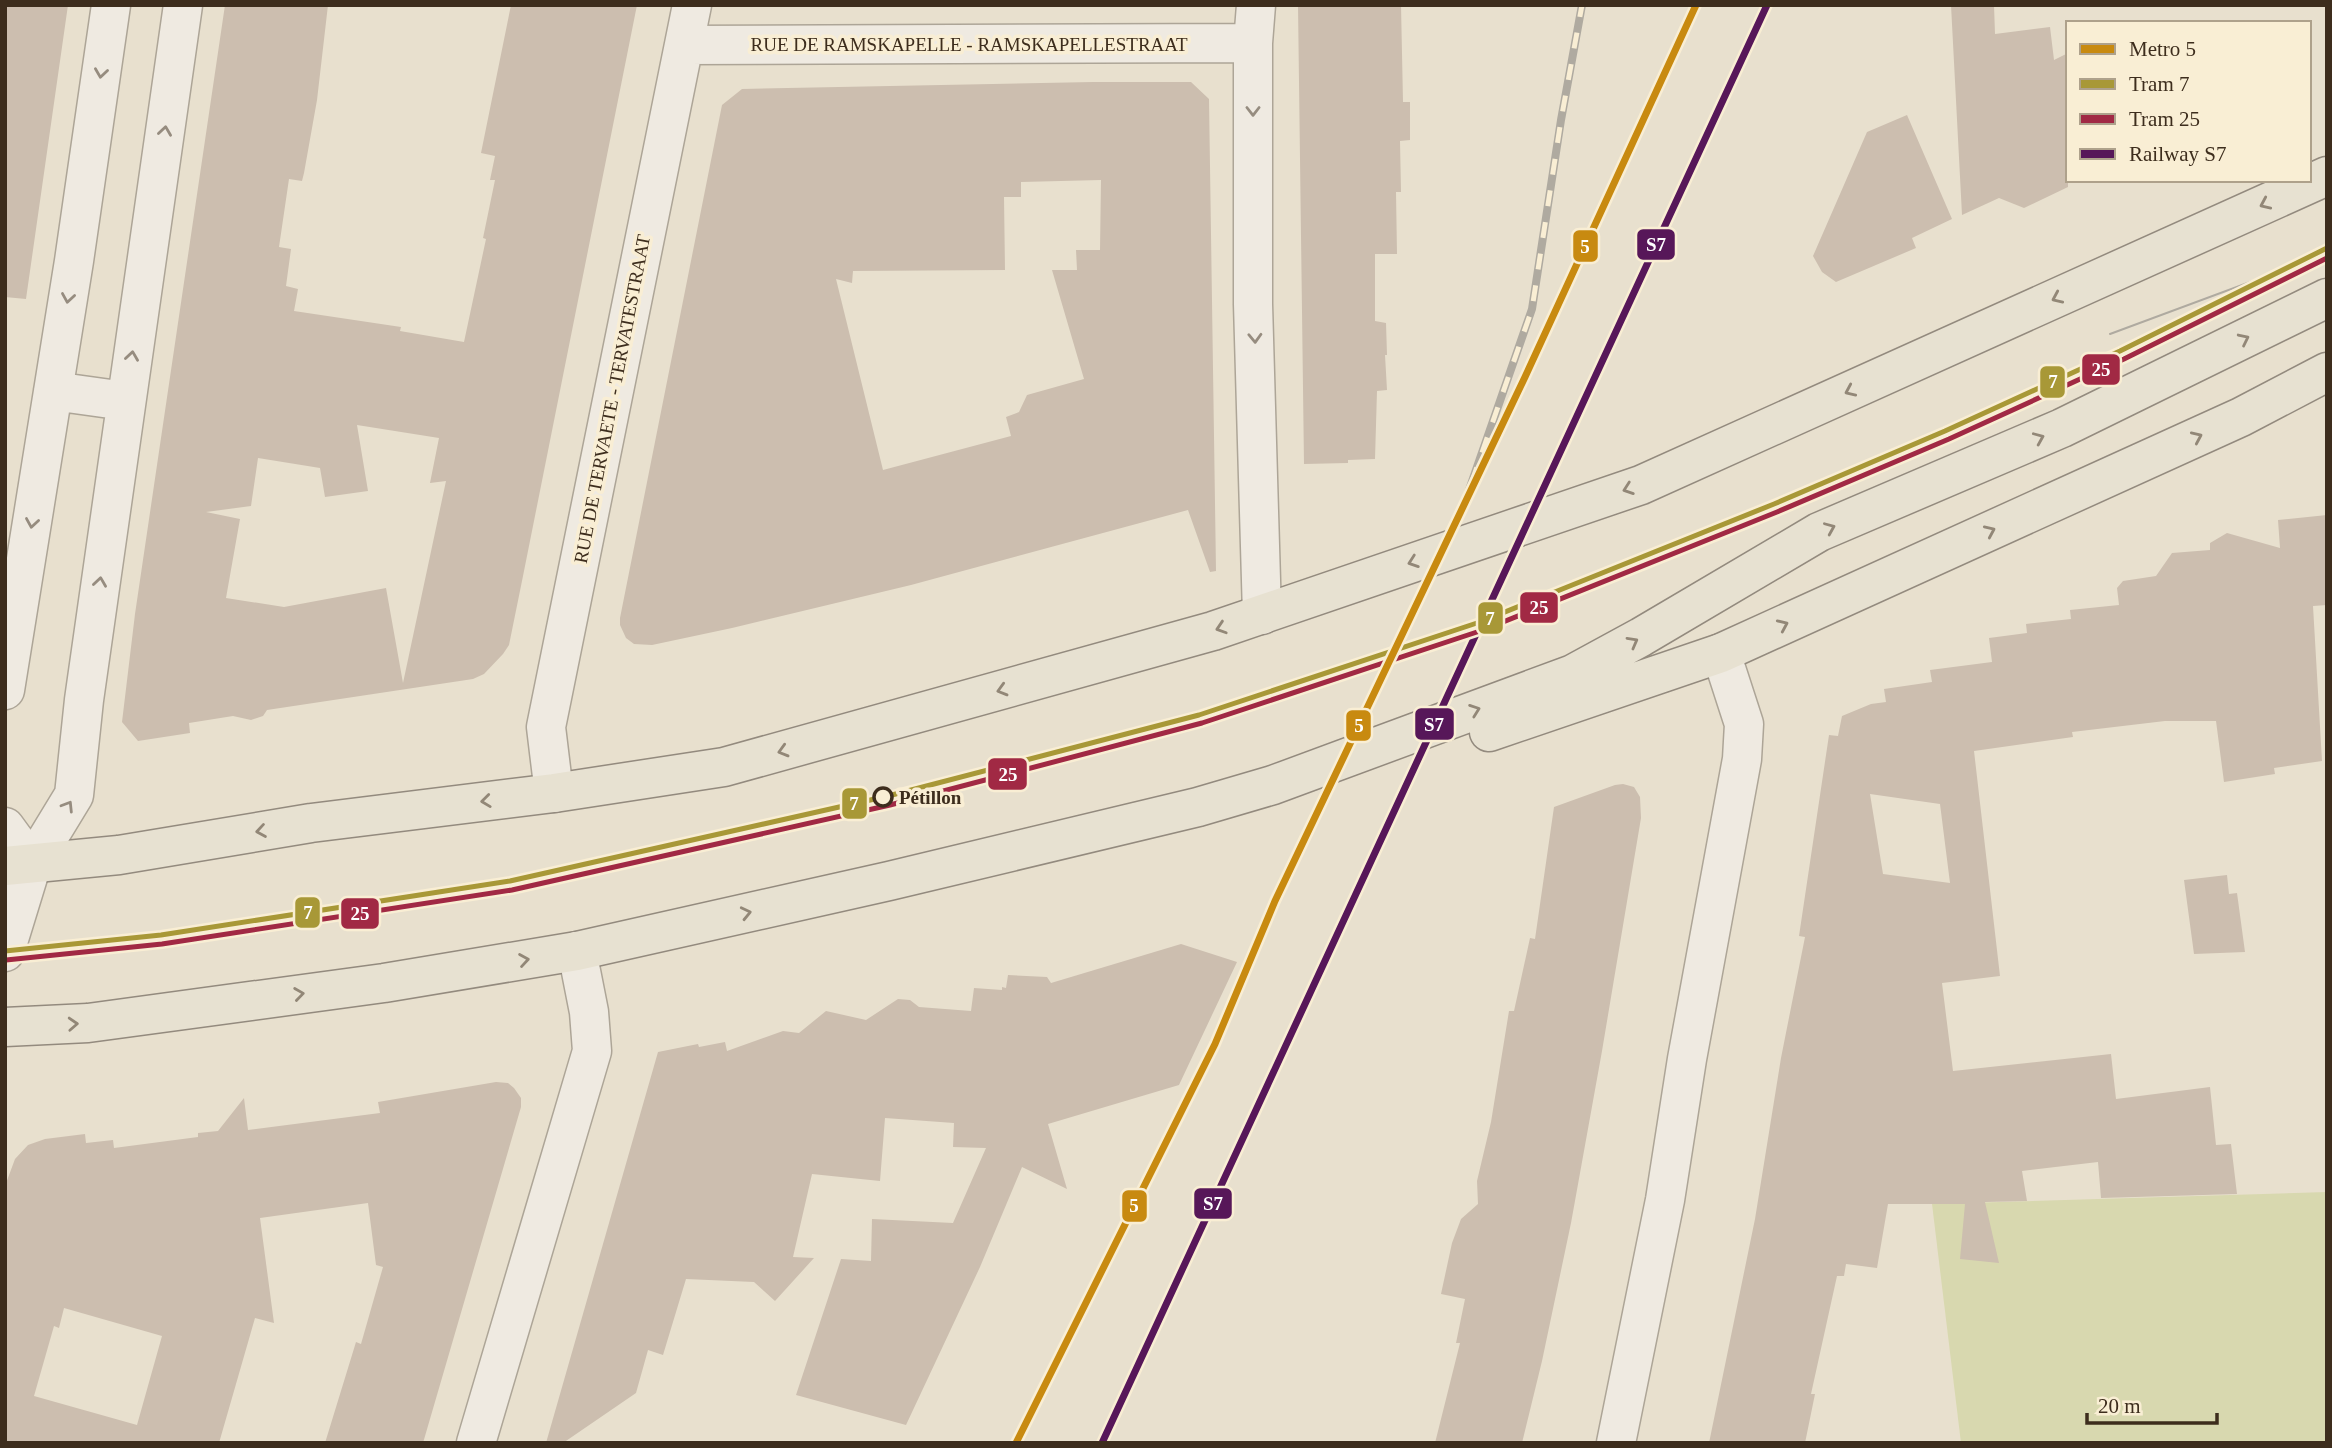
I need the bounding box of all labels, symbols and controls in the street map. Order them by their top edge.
legend [2066,21,2311,182]
street label: RUE DE RAMSKAPELLE - RAMSKAPELLESTRAAT [750,34,1188,55]
text: Metro 5 [2129,37,2196,61]
one-way arrow [94,67,109,79]
text: Tram 7 [2129,72,2190,96]
one-way arrow [1245,106,1261,117]
text: Tram 25 [2129,107,2200,131]
one-way arrow [157,125,172,137]
text: Railway S7 [2129,142,2226,166]
one-way arrow [2259,196,2272,210]
line badge: S7 [1636,228,1676,261]
line badge: 5 [1572,229,1599,263]
street label: RUE DE TERVAETE - TERVATESTRAAT [570,232,654,565]
text: S7 [1646,234,1667,255]
text: 5 [1580,236,1590,257]
one-way arrow [2052,290,2064,304]
one-way arrow [61,292,76,304]
one-way arrow [1247,333,1262,344]
one-way arrow [2237,334,2249,348]
one-way arrow [124,350,139,362]
line badge: 25 [2081,353,2121,386]
text: 25 [2092,359,2111,380]
line badge: 7 [2039,365,2066,399]
text: 7 [2048,371,2058,392]
one-way arrow [1845,383,1857,397]
one-way arrow [2190,431,2203,445]
one-way arrow [2032,432,2044,446]
one-way arrow [1622,481,1635,495]
one-way arrow [25,517,40,528]
one-way arrow [1823,522,1835,536]
one-way arrow [1983,525,1995,539]
one-way arrow [1407,554,1419,568]
one-way arrow [93,576,108,588]
line badge: 25 [1519,591,1559,624]
text: 25 [1530,597,1549,618]
line badge: 7 [1477,601,1504,635]
text: 7 [1485,608,1495,629]
one-way arrow [1776,619,1788,633]
one-way arrow [1215,620,1228,634]
one-way arrow [1626,637,1638,650]
one-way arrow [996,681,1008,696]
one-way arrow [1468,705,1480,719]
line badge: S7 [1414,707,1455,741]
line badge: 5 [1345,709,1372,742]
text: S7 [1424,714,1445,735]
text: 5 [1354,715,1364,736]
one-way arrow [777,743,789,757]
line badge: 25 [987,757,1028,791]
text: 25 [999,764,1018,785]
line badge: 7 [841,787,868,820]
marker: Pétillon [873,787,893,807]
place label: Pétillon [899,787,962,808]
text: 7 [849,793,859,814]
one-way arrow [480,794,492,809]
one-way arrow [59,800,72,813]
one-way arrow [255,823,267,838]
line badge: 7 [294,896,321,929]
line badge: 25 [340,897,380,930]
text: 7 [303,902,313,923]
text: 25 [351,903,370,924]
one-way arrow [740,907,752,921]
one-way arrow [518,953,530,968]
one-way arrow [293,987,305,1002]
one-way arrow [68,1016,79,1031]
line badge: S7 [1193,1187,1233,1220]
line badge: 5 [1121,1189,1148,1223]
text: S7 [1203,1193,1224,1214]
text: 5 [1129,1195,1139,1216]
scale bar [2087,1382,2216,1426]
text: 20 m [2098,1394,2141,1418]

